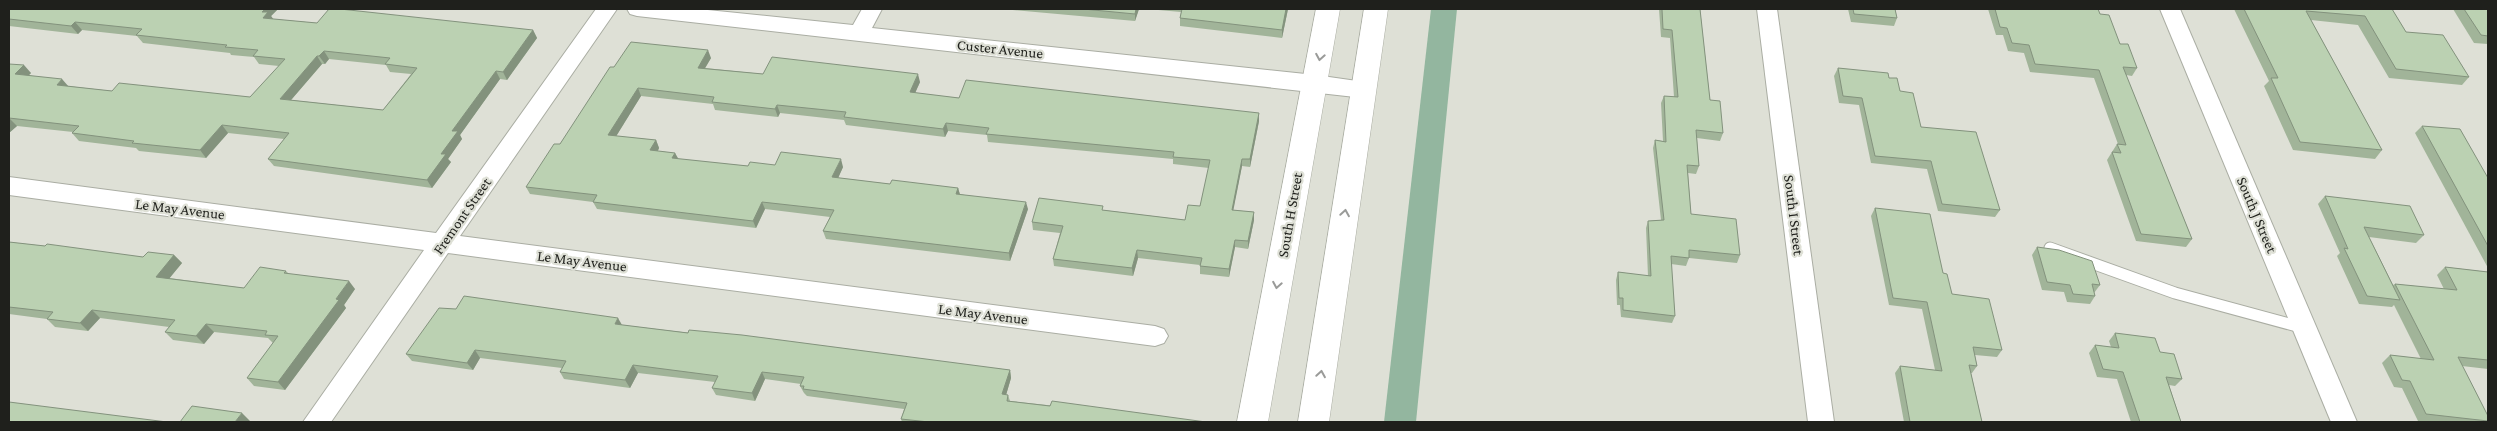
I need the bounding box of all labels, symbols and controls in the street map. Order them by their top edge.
street label: Custer Avenue [956,37,1044,62]
one-way arrow [1315,52,1325,61]
street label: South H Street [1275,170,1306,259]
street label: Fremont Street [430,174,495,257]
street label: South I Street [1781,174,1807,257]
street label: South J Street [2233,175,2281,257]
street label: Le May Avenue [134,196,226,223]
one-way arrow [1339,209,1350,217]
street label: Le May Avenue [536,248,628,275]
one-way arrow [1273,281,1283,290]
street label: Le May Avenue [937,301,1029,328]
one-way arrow [1315,370,1325,378]

